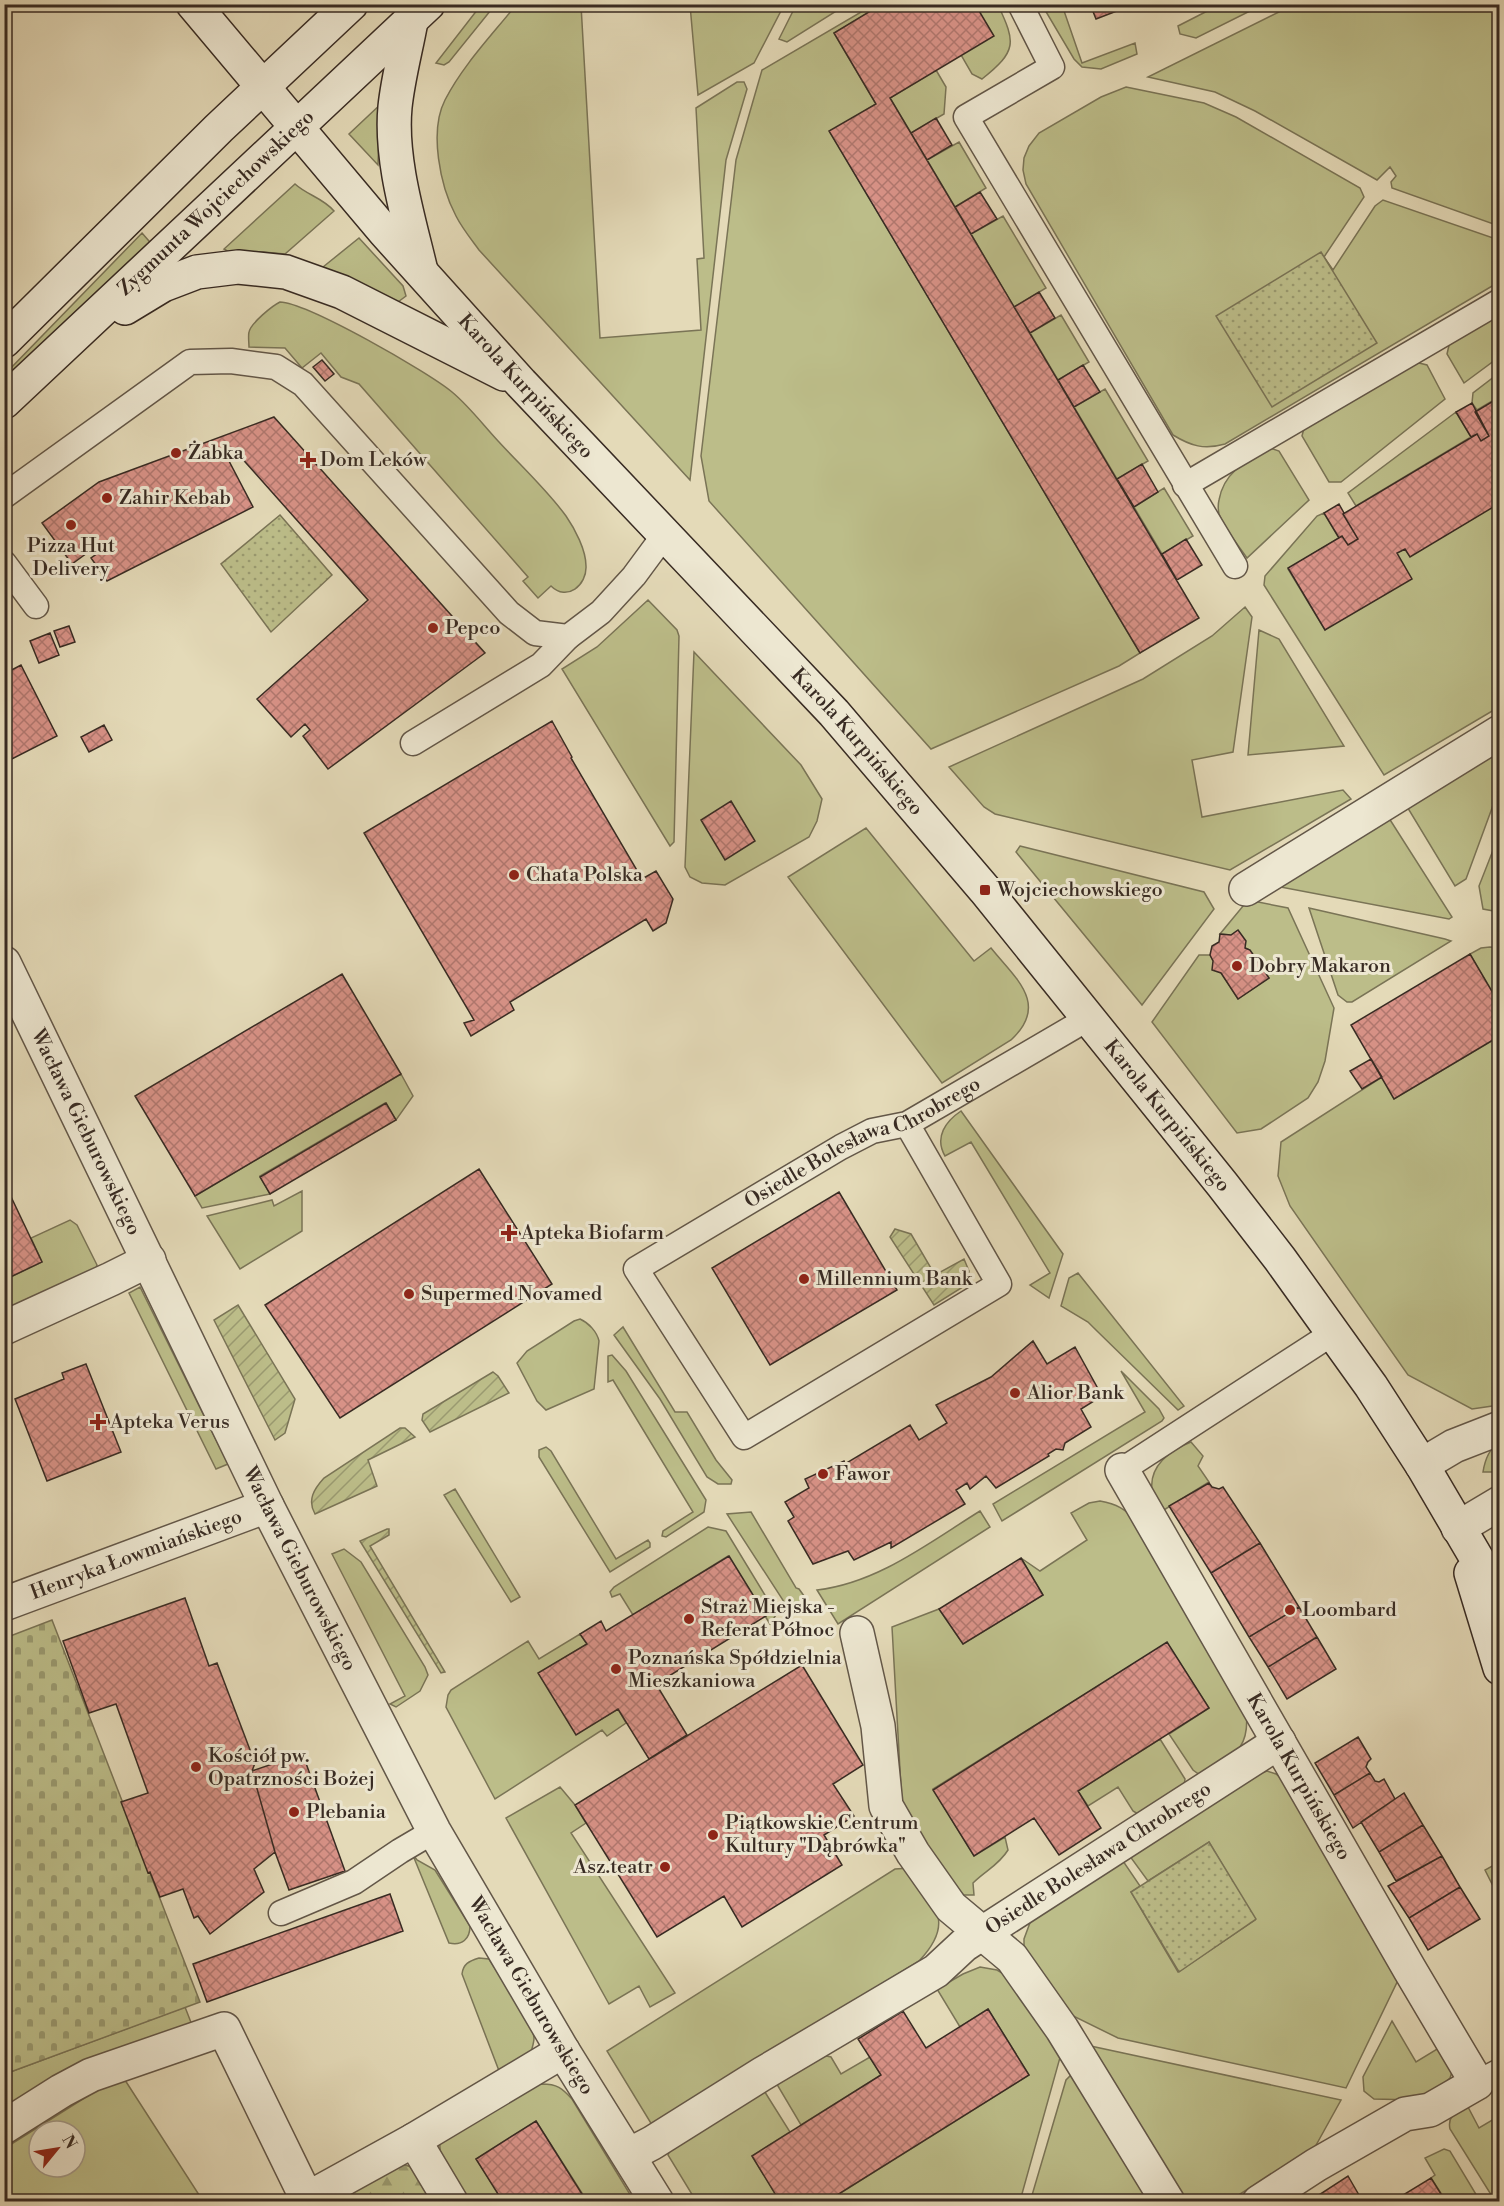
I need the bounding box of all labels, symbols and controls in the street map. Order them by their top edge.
street label: Zygmunta Wojciechowskiego [113,105,320,301]
street label: Karola Kurpińskiego [452,309,599,464]
place label: Żabka [188,440,245,466]
marker: Żabka [169,446,183,460]
place label: Dom Leków [320,448,428,473]
marker: Dom Leków [301,453,315,467]
place label: Zahir Kebab [119,486,231,511]
marker: Zahir Kebab [100,491,114,505]
marker: Pizza Hut Delivery [64,518,78,532]
place label: Pizza Hut Delivery [27,534,115,582]
place label: Pepco [445,616,500,641]
marker: Pepco [426,621,440,635]
street label: Karola Kurpińskiego [785,663,929,821]
place label: Chata Polska [526,863,644,888]
marker: Chata Polska [507,868,521,882]
place label: Wojciechowskiego [996,878,1163,903]
marker: Wojciechowskiego [978,883,992,897]
place label: Dobry Makaron [1249,954,1391,979]
marker: Dobry Makaron [1230,959,1244,973]
street label: Wacława Gieburowskiego [25,1024,147,1239]
street label: Karola Kurpińskiego [1098,1035,1236,1197]
street label: Osiedle Bolesława Chrobrego [740,1071,985,1214]
place label: Apteka Biofarm [520,1221,665,1246]
marker: Apteka Biofarm [502,1226,516,1240]
place label: Millennium Bank [816,1267,974,1292]
marker: Millennium Bank [797,1272,811,1286]
place label: Supermed Novamed [421,1282,603,1307]
marker: Supermed Novamed [402,1287,416,1301]
place label: Alior Bank [1026,1381,1125,1406]
marker: Alior Bank [1008,1386,1022,1400]
place label: Apteka Verus [109,1410,230,1435]
marker: Apteka Verus [91,1415,105,1429]
street label: Wacława Gieburowskiego [237,1461,362,1675]
place label: Fawor [835,1462,891,1487]
marker: Fawor [816,1467,830,1481]
street label: Henryka Łowmiańskiego [27,1504,246,1606]
place label: Straż Miejska - Referat Północ [701,1595,835,1643]
place label: Loombard [1302,1598,1397,1623]
marker: Loombard [1283,1603,1297,1617]
marker: Straż Miejska - Referat Północ [682,1612,696,1626]
place label: Poznańska Spółdzielnia Mieszkaniowa [628,1646,842,1694]
marker: Poznańska Spółdzielnia Mieszkaniowa [609,1662,623,1676]
street label: Karola Kurpińskiego [1241,1689,1357,1865]
place label: Kościół pw. Opatrzności Bożej [208,1744,375,1792]
marker: Kościół pw. Opatrzności Bożej [189,1760,203,1774]
street label: Osiedle Bolesława Chrobrego [981,1776,1216,1940]
place label: Plebania [306,1800,387,1825]
marker: Plebania [287,1805,301,1819]
place label: Piątkowskie Centrum Kultury "Dąbrówka" [725,1811,919,1859]
marker: Piątkowskie Centrum Kultury "Dąbrówka" [706,1828,720,1842]
place label: Asz.teatr [573,1855,653,1880]
marker: Asz.teatr [658,1860,672,1874]
street label: Wacława Gieburowskiego [462,1891,600,2100]
north arrow [27,2119,87,2179]
text: N [57,2132,81,2153]

